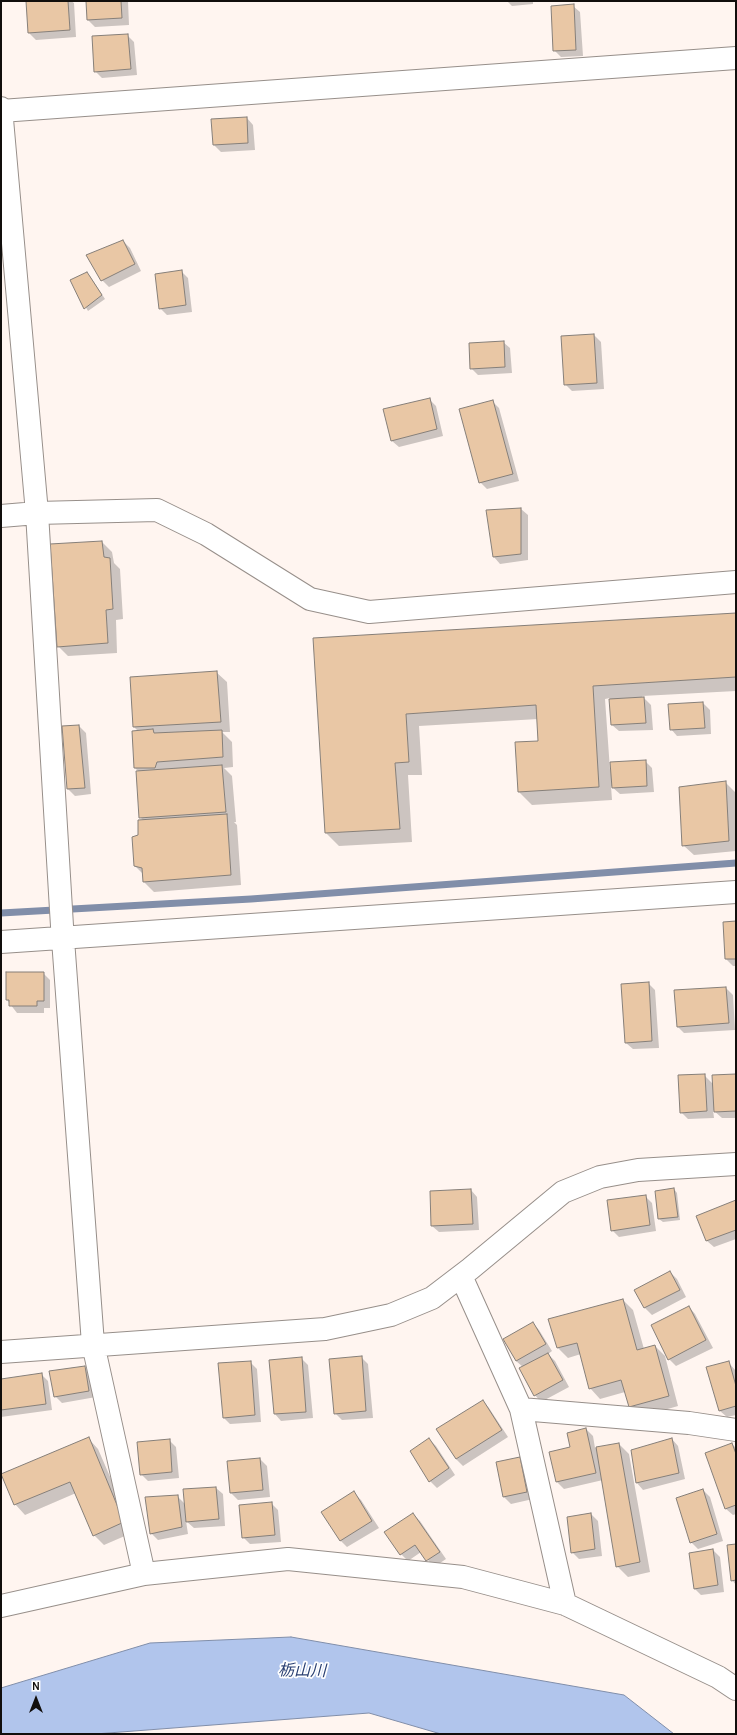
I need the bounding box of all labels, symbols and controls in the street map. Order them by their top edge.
water label: 栃山川 [278,1661,326,1681]
north arrow [16,1679,56,1719]
text: N [32,1680,40,1693]

